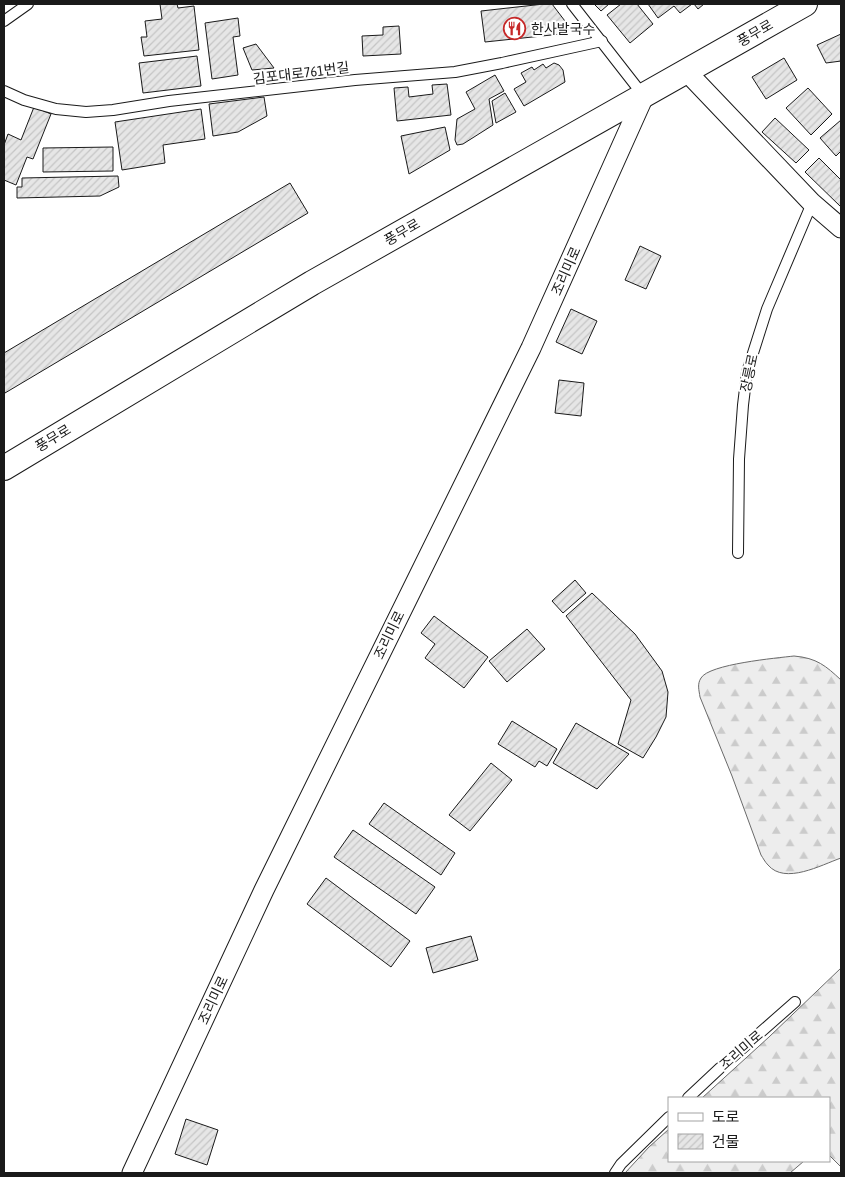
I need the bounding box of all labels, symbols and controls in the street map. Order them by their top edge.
street label: 풍무로 [734,16,776,50]
restaurant icon: 한사발국수 [503,17,527,41]
place label: 한사발국수 [531,21,596,37]
street label: 김포대로761번길 [252,59,350,87]
street label: 풍무로 [381,215,423,249]
street label: 조리미로 [548,244,584,298]
street label: 장릉로 [737,352,761,394]
street label: 풍무로 [32,421,74,455]
street label: 조리미로 [371,608,408,662]
street label: 조리미로 [195,973,231,1027]
street label: 조리미로 [716,1027,766,1073]
legend [668,1097,830,1162]
text: 도로 [712,1108,740,1125]
text: 건물 [712,1133,740,1150]

